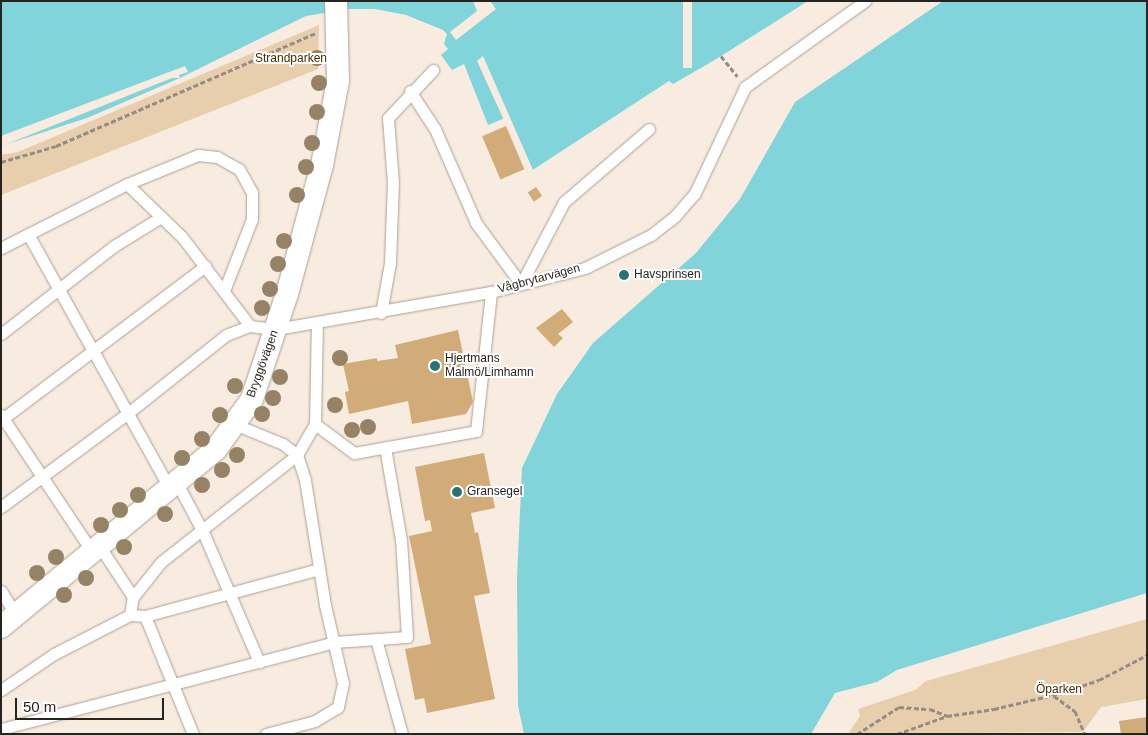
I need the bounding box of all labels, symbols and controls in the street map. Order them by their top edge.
park label: Strandparken [255,52,327,66]
street label: Vågbrytarvägen [496,261,582,297]
place label: Havsprinsen [634,268,701,282]
marker: Havsprinsen [618,269,630,281]
street label: Bryggövägen [244,328,282,400]
place label: Hjertmans Malmö/Limhamn [445,352,534,380]
marker: Hjertmans Malmö/Limhamn [429,360,441,372]
place label: Gransegel [467,485,522,499]
marker: Gransegel [451,486,463,498]
park label: Öparken [1036,683,1082,697]
scale bar [18,688,166,720]
text: 50 m [23,698,56,715]

